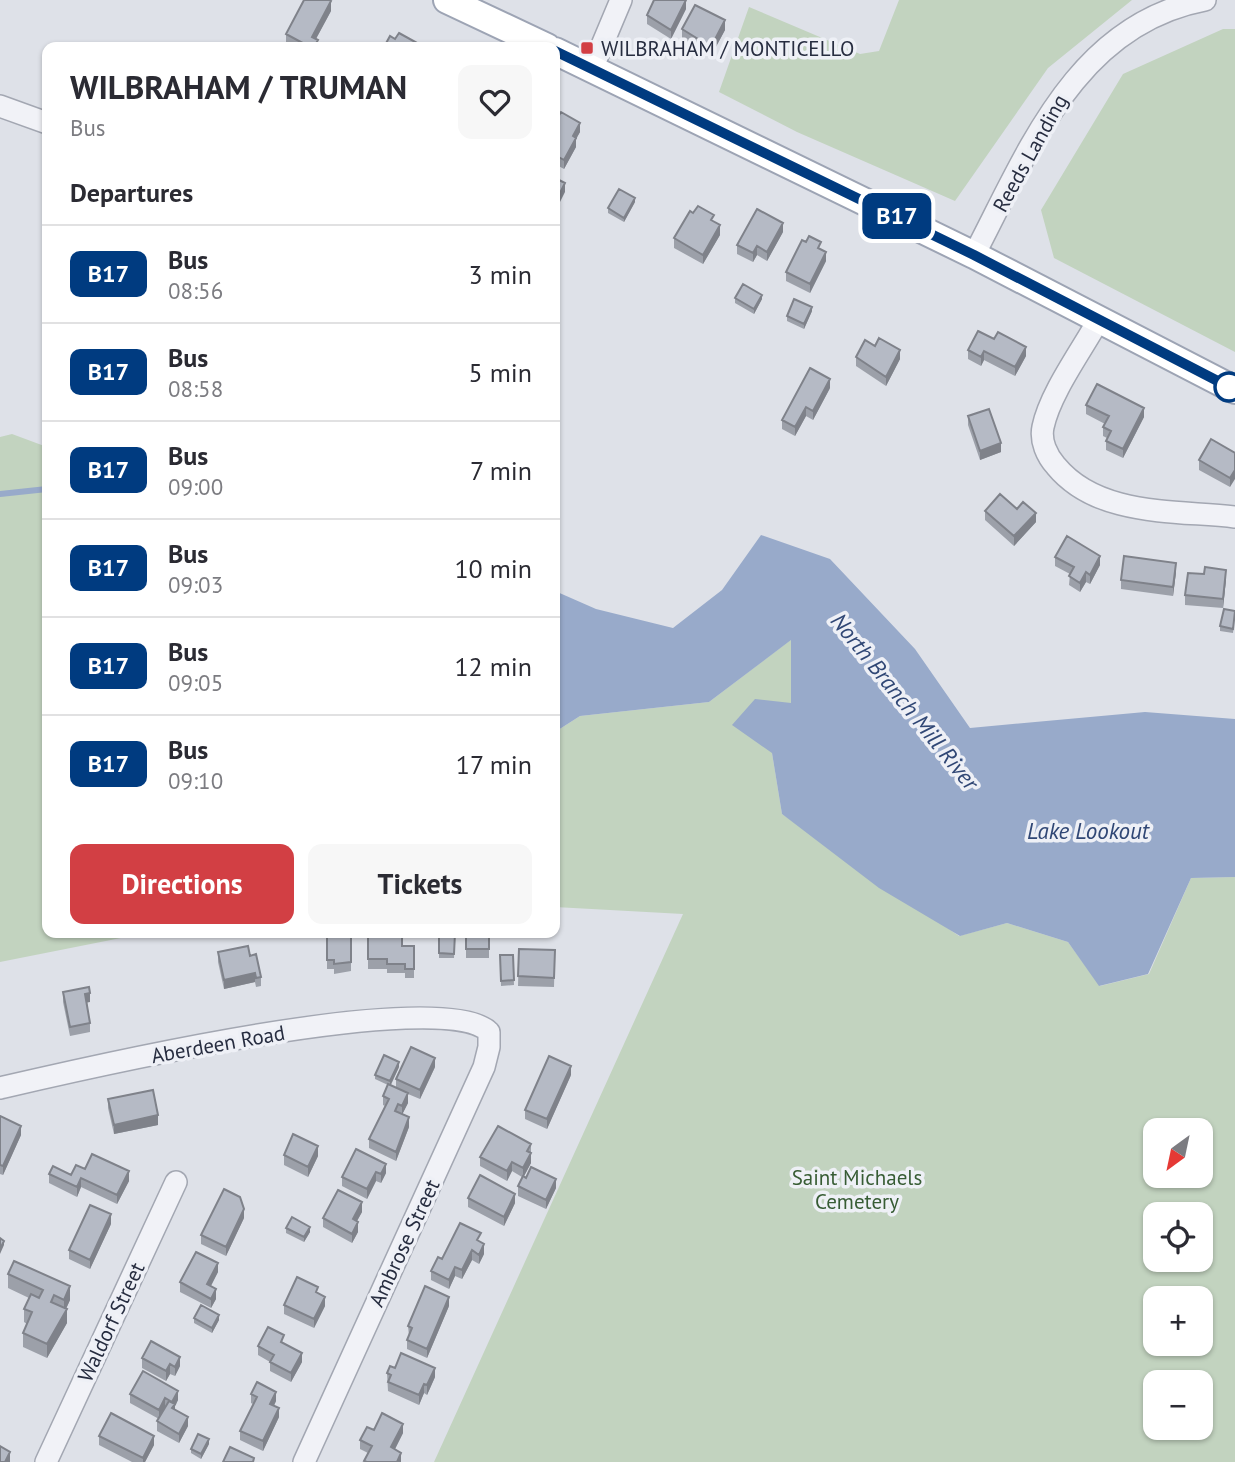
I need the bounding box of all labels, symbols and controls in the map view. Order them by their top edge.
place label: WILBRAHAM / MONTICELLO [601,35,854,62]
marker: WILBRAHAM / MONTICELLO [579,40,595,56]
text: WILBRAHAM / TRUMAN [70,65,407,108]
button: heart [458,65,532,139]
street label: Reeds Landing [987,89,1073,217]
text: Bus [70,113,106,142]
text: Departures [70,176,193,209]
line badge: B17 [857,193,937,239]
text: B17 [876,200,918,231]
text: Bus [168,243,208,276]
text: B17 [88,258,129,289]
text: 3 min [469,258,532,291]
text: 08:56 [168,276,223,305]
text: Bus [168,341,208,374]
text: B17 [88,356,129,387]
text: 5 min [469,356,532,389]
unlabelled marker [1214,372,1235,402]
text: 08:58 [168,374,223,403]
text: Bus [168,439,208,472]
text: B17 [88,454,129,485]
text: 7 min [470,454,532,487]
text: 09:00 [168,472,223,501]
text: Bus [168,537,208,570]
text: B17 [88,552,129,583]
text: 10 min [454,552,532,585]
text: 09:03 [168,570,223,599]
water label: North Branch Mill River [825,607,986,796]
text: Bus [168,635,208,668]
text: B17 [88,650,129,681]
text: 12 min [454,650,532,683]
text: 09:05 [168,668,223,697]
text: Bus [168,733,208,766]
text: B17 [88,748,129,779]
text: 17 min [456,748,532,781]
text: 09:10 [168,766,223,795]
water label: Lake Lookout [1027,816,1151,845]
button: Directions [70,844,294,924]
button: Tickets [308,844,532,924]
street label: Aberdeen Road [149,1019,287,1069]
north arrow [1143,1118,1213,1188]
map controls [1143,1118,1213,1440]
park label: Saint Michaels Cemetery [792,1164,922,1215]
street label: Ambrose Street [363,1175,445,1311]
button: locate [1143,1202,1213,1272]
street label: Waldorf Street [72,1258,150,1386]
button: + [1143,1286,1213,1356]
button: − [1143,1370,1213,1440]

